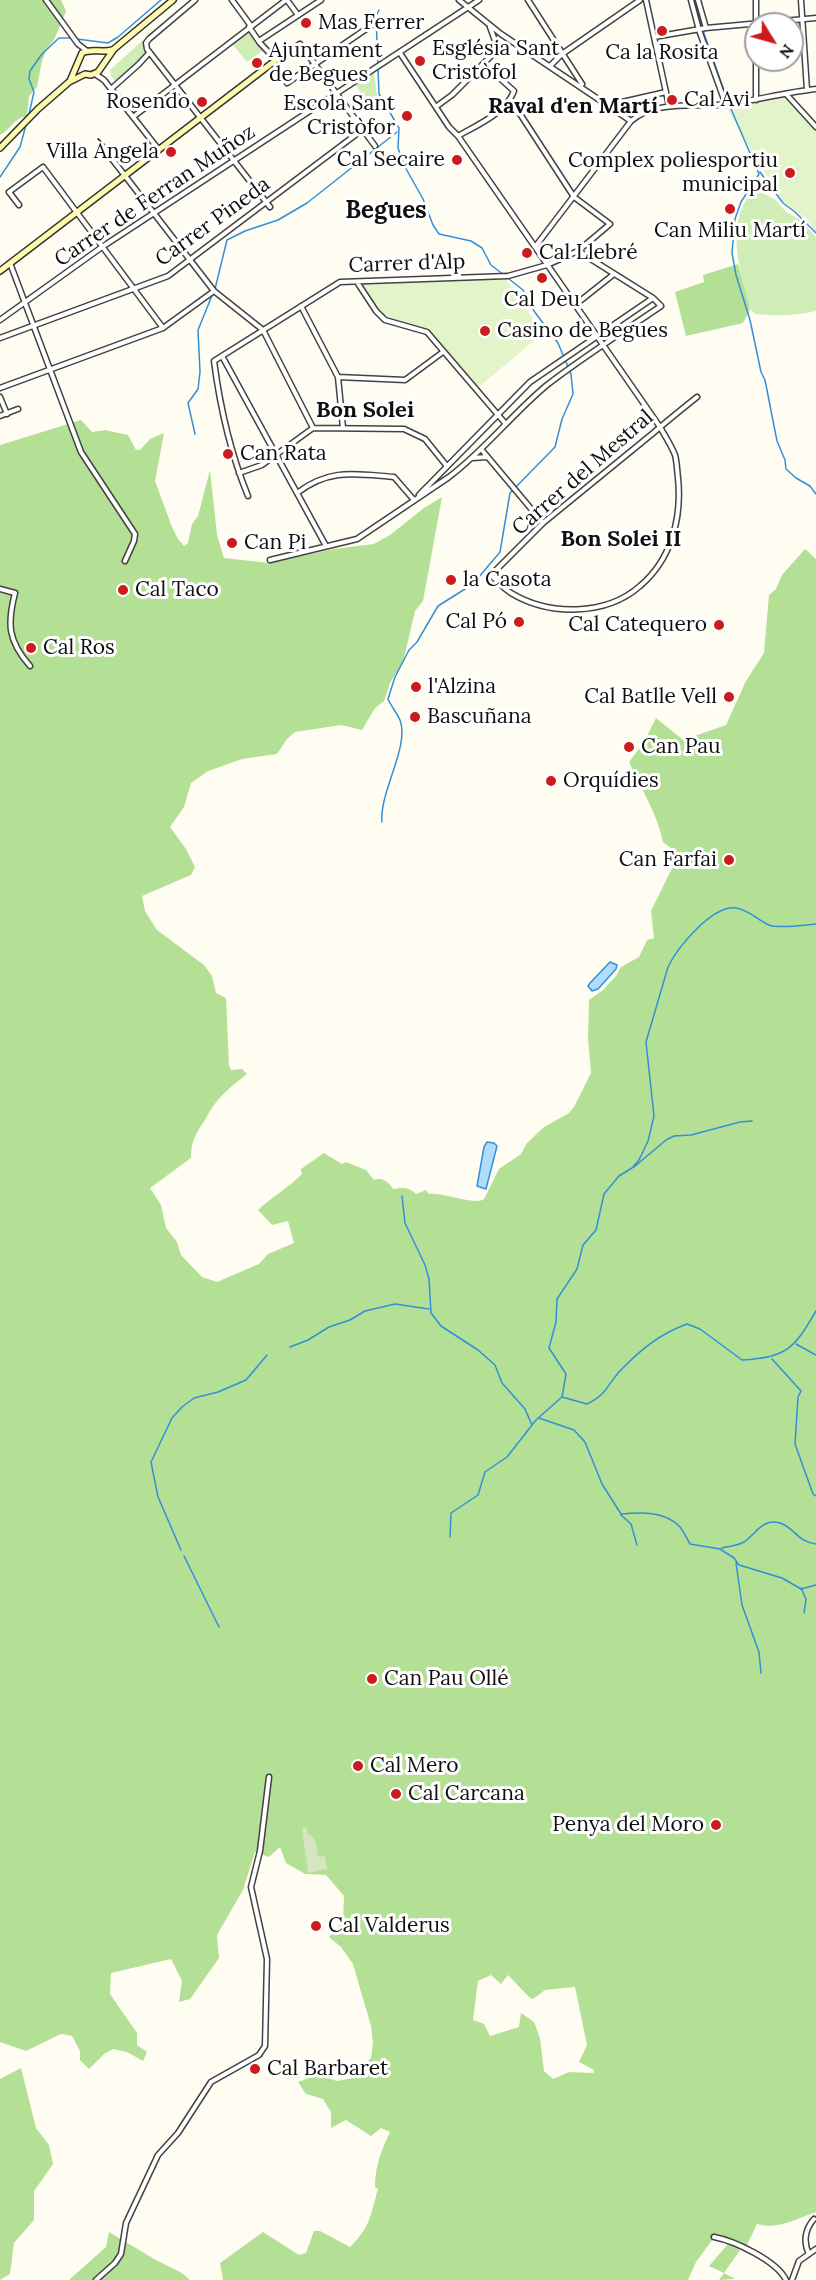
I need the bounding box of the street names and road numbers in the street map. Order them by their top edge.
street label: Carrer de Ferran Muñoz [50,119,260,273]
street label: Carrer Pineda [151,172,275,272]
street label: Carrer d'Alp [348,249,466,279]
street label: Carrer del Mestral [507,405,659,541]

